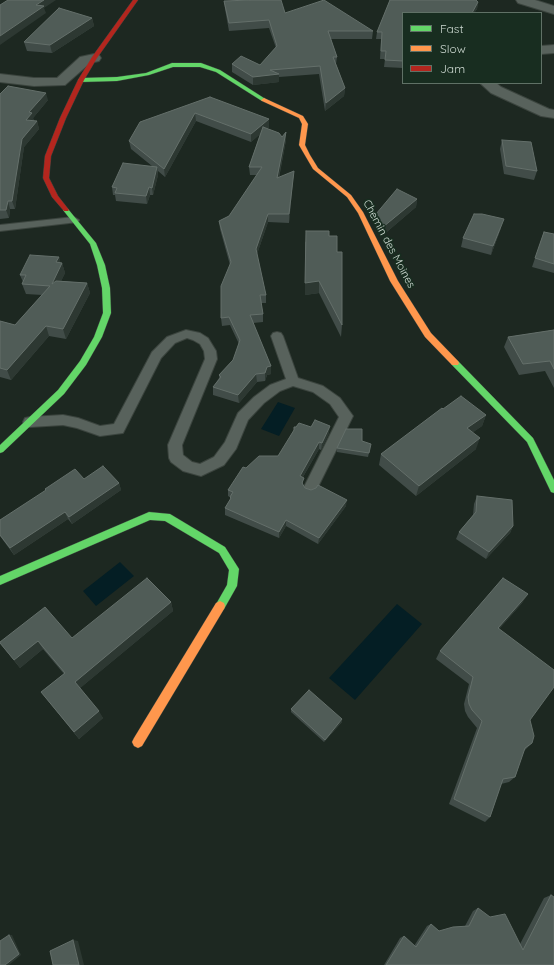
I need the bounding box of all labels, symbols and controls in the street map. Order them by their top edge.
legend [402,12,542,84]
text: Fast [440,21,464,36]
text: Slow [440,41,466,56]
text: Jam [440,61,465,76]
street label: Chemin des Moines [360,198,418,290]

